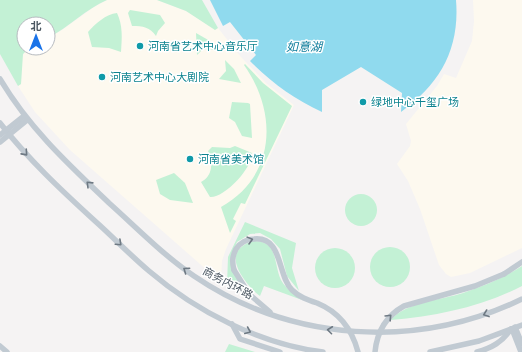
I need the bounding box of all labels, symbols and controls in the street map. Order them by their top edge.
north arrow [16,16,56,56]
text: 北 [31,20,42,33]
place label: 河南省艺术中心音乐厅 [148,40,258,53]
water label: 如意湖 [286,40,324,54]
marker: 河南省艺术中心音乐厅 [135,41,145,51]
place label: 河南艺术中心大剧院 [110,71,209,84]
marker: 河南艺术中心大剧院 [97,72,107,82]
place label: 绿地中心千玺广场 [371,96,459,109]
marker: 绿地中心千玺广场 [358,97,368,107]
one-way arrow [20,148,27,156]
place label: 河南省美术馆 [198,153,264,166]
marker: 河南省美术馆 [185,154,195,164]
one-way arrow [86,181,94,188]
one-way arrow [247,237,253,245]
one-way arrow [114,238,122,246]
street label: 商务内环路 [200,265,255,302]
one-way arrow [183,268,190,275]
one-way arrow [483,310,490,318]
one-way arrow [384,314,392,322]
one-way arrow [244,326,252,334]
one-way arrow [327,326,333,335]

